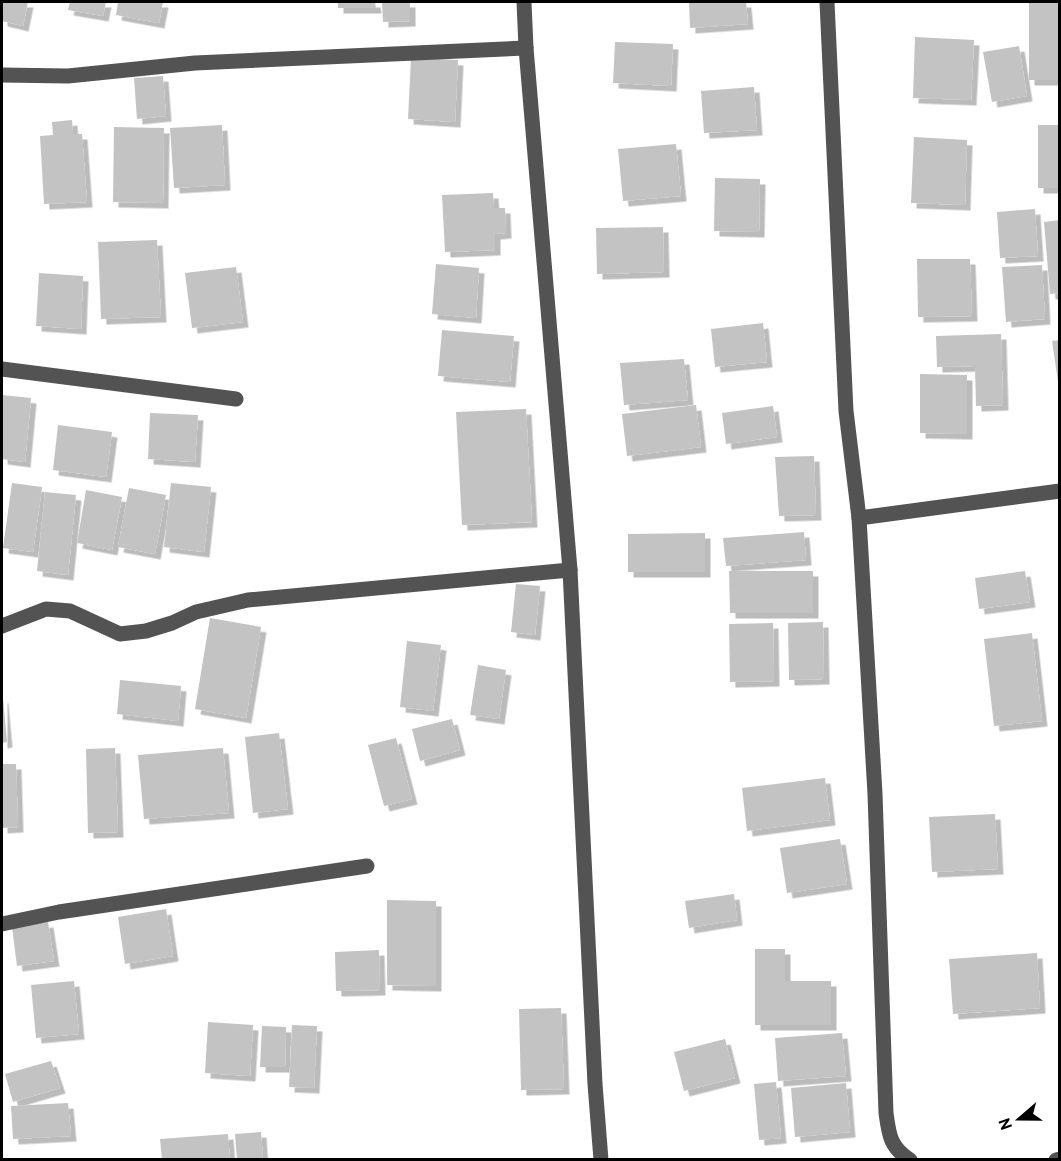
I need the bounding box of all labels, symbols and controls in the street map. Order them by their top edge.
north arrow [989,1089,1049,1149]
text: N [995,1115,1018,1132]

